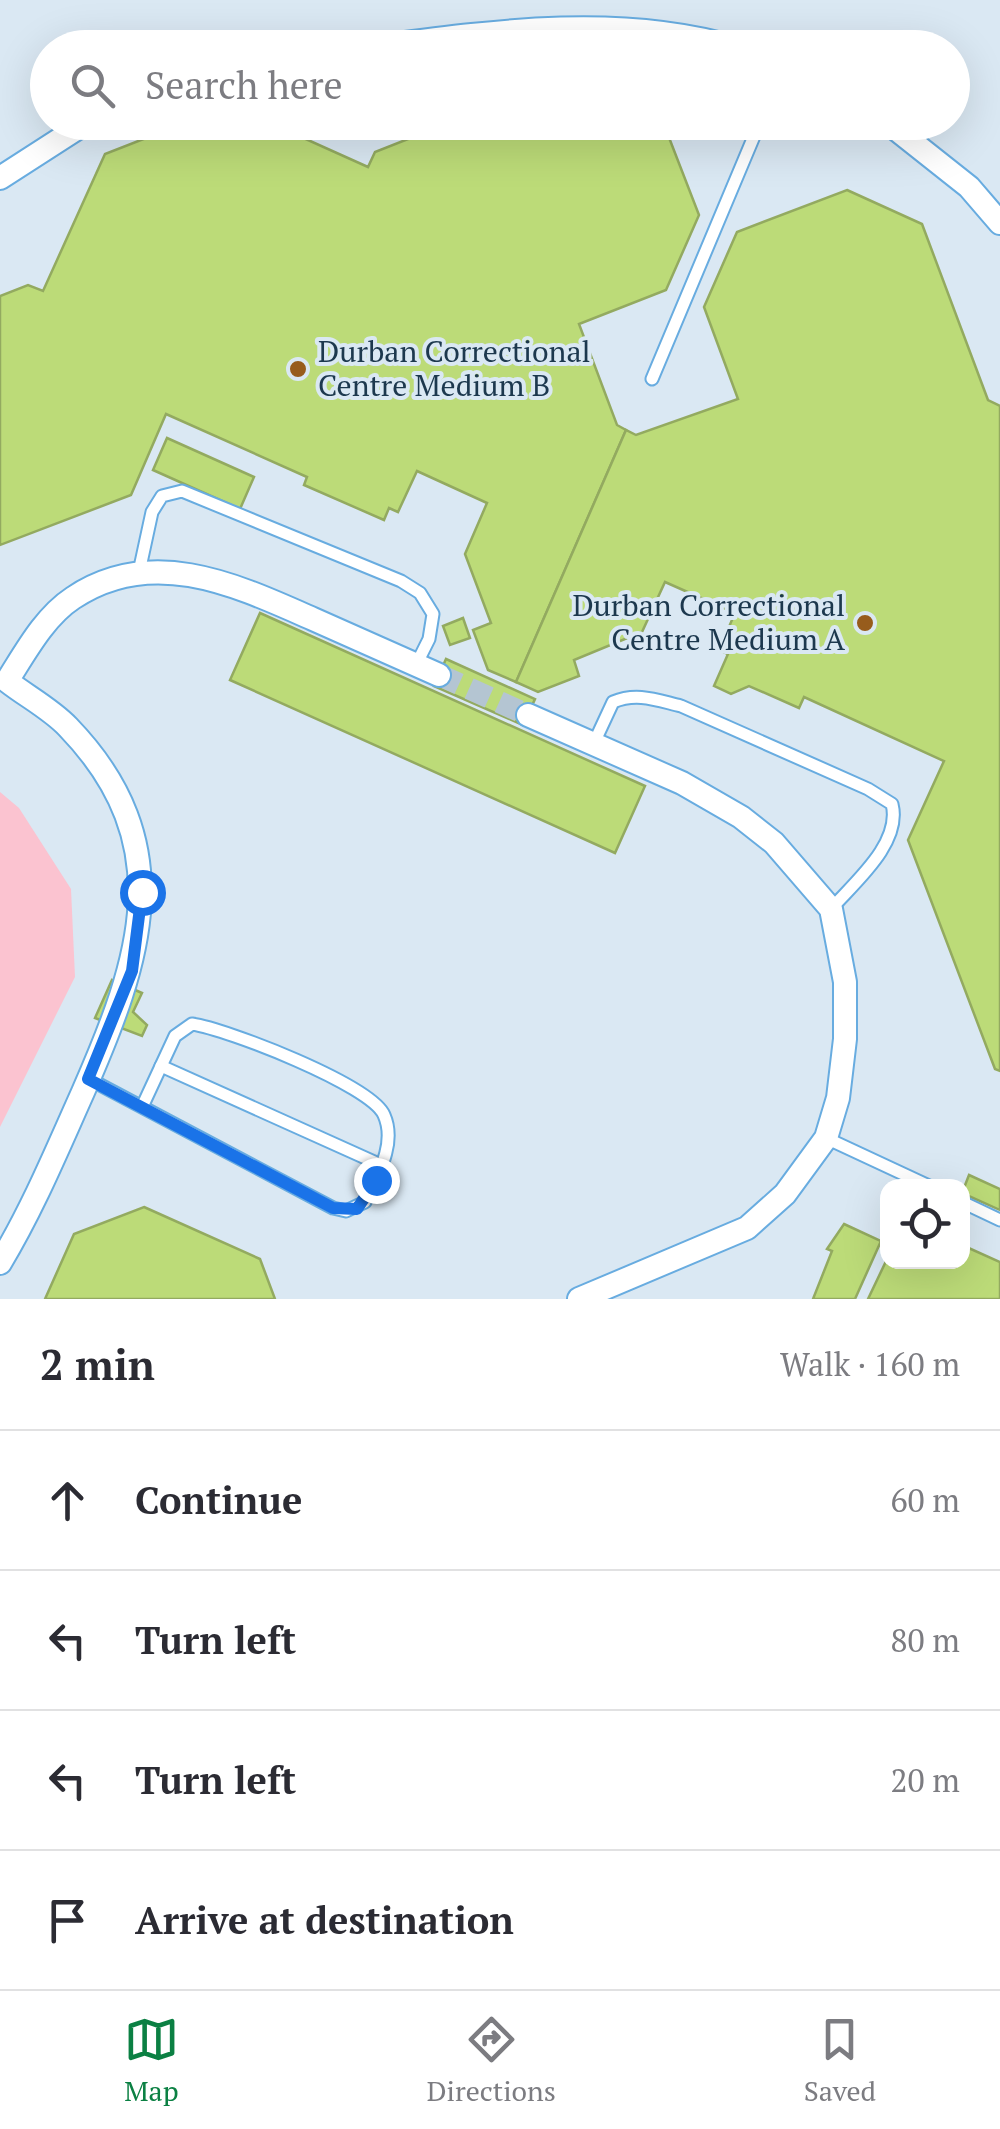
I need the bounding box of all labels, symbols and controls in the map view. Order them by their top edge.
search box [30,30,970,140]
icon: search [65,58,120,113]
text: Search here [145,60,343,110]
place label: Durban Correctional Centre Medium B [318,331,591,405]
marker: Durban Correctional Centre Medium B [287,358,309,380]
place label: Durban Correctional Centre Medium A [572,585,846,659]
marker: Durban Correctional Centre Medium A [854,612,876,634]
route start [120,870,166,916]
route end [354,1158,400,1204]
map controls [880,1179,970,1269]
button: locate [880,1179,970,1269]
text: 2 min [40,1336,155,1392]
text: Walk · 160 m [780,1343,960,1385]
icon: ahead [40,1473,95,1528]
text: Continue [135,1475,302,1525]
text: 60 m [890,1479,960,1521]
icon: left [40,1613,95,1668]
text: Turn left [135,1615,296,1665]
text: 80 m [890,1619,960,1661]
icon: left [40,1753,95,1808]
text: Turn left [135,1755,296,1805]
text: 20 m [890,1759,960,1801]
icon: arrive [40,1893,95,1948]
text: Arrive at destination [135,1895,514,1945]
tab: Map [124,2012,179,2109]
tab: Directions [427,2012,556,2109]
tab: Saved [804,2012,876,2109]

